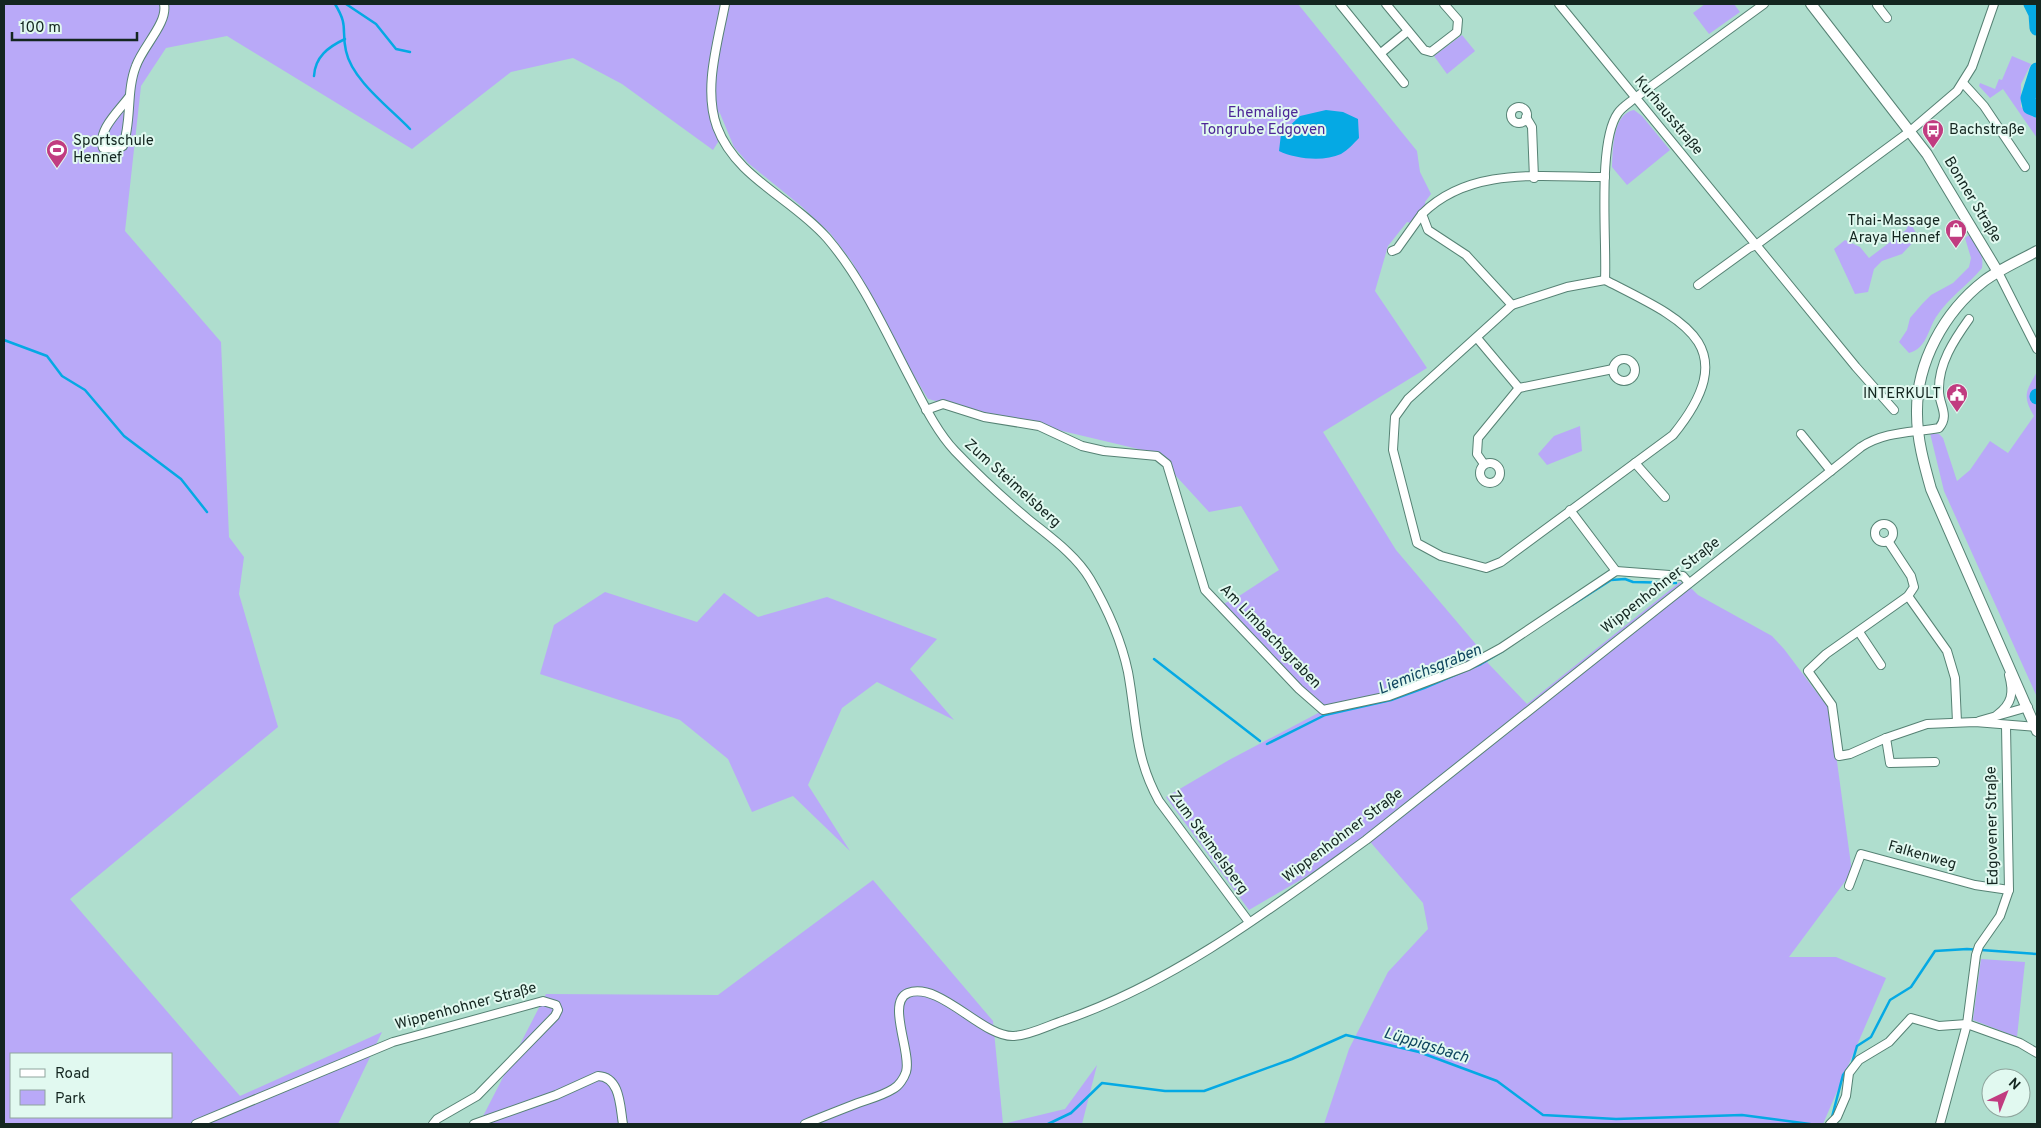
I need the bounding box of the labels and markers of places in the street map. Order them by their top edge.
bus stop icon: Bachstraße [1921,118,1945,149]
place label: Bachstraße [1949,121,2025,140]
place label: Sportschule Hennef [73,132,154,168]
sports icon: Sportschule Hennef [45,138,69,169]
place label: Thai-Massage Araya Hennef [1847,212,1940,248]
shop icon: Thai-Massage Araya Hennef [1944,218,1968,249]
public building icon: INTERKULT [1945,382,1969,413]
place label: INTERKULT [1863,385,1941,404]

